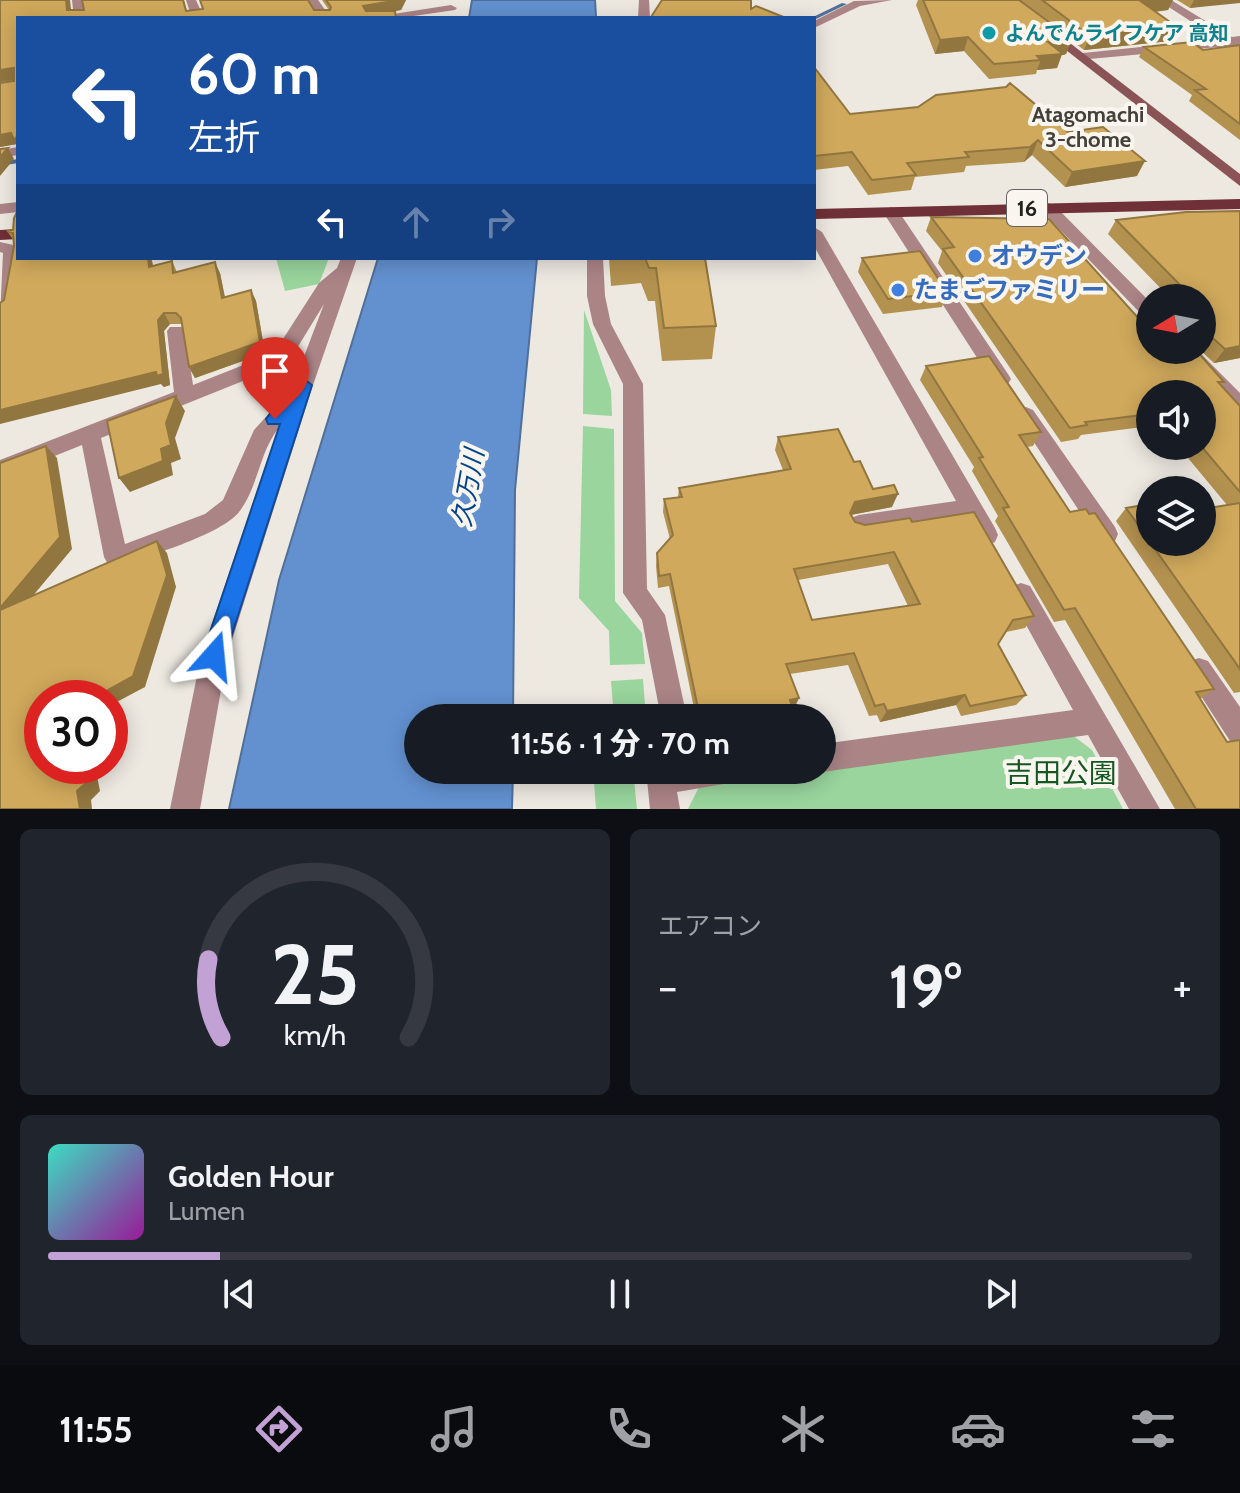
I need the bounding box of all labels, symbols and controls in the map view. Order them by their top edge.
place label: よんでんライフケア 高知 [1005,21,1229,45]
marker: よんでんライフケア 高知 [980,24,998,42]
text: 60 m [188,40,320,108]
icon: left [56,48,160,152]
district label: Atagomachi 3-chome [1032,101,1144,153]
text: 左折 [188,115,260,159]
road number: 16 [1007,190,1047,226]
icon: left [310,200,354,244]
icon: ahead [394,200,438,244]
icon: right [478,200,522,244]
place label: オウデン [991,241,1087,270]
marker: オウデン [966,247,984,265]
place label: たまごファミリー [914,275,1105,304]
marker: たまごファミリー [889,281,907,299]
north arrow [1136,284,1216,364]
map controls [1136,284,1216,556]
pin [241,337,309,419]
icon: arrive [253,349,297,393]
button: sound [1136,380,1216,460]
water label: 久万川 [445,444,491,529]
button: layers [1136,476,1216,556]
position arrow [172,614,256,698]
speed limit sign: 30 [24,680,128,784]
text: 11:56 · 1 分 · 70 m [510,725,730,762]
park label: 吉田公園 [1005,756,1117,790]
text: エアコン [658,910,762,942]
text: 25 [271,924,359,1025]
text: 19° [888,950,962,1023]
text: − [658,960,677,1013]
text: + [1173,960,1192,1013]
text: km/h [284,1017,346,1052]
text: Golden Hour [168,1158,334,1195]
text: Lumen [168,1195,245,1227]
icon: previous [217,1272,261,1316]
icon: pause [598,1272,642,1316]
icon: next [979,1272,1023,1316]
icon: directions [251,1401,307,1457]
icon: music [426,1401,482,1457]
icon: phone [601,1401,657,1457]
icon: climate [775,1401,831,1457]
icon: car [950,1401,1006,1457]
icon: filters [1125,1401,1181,1457]
text: 11:55 [59,1407,133,1451]

